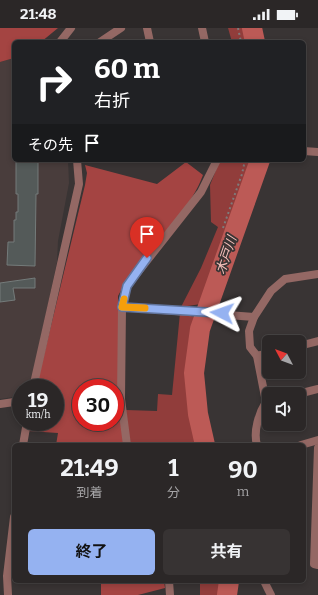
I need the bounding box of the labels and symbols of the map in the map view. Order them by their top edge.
pin [130,217,164,258]
water label: 木戸川 [213,232,240,276]
position arrow [201,292,243,334]
north arrow [262,335,306,379]
speed limit sign: 30 [72,379,124,431]

